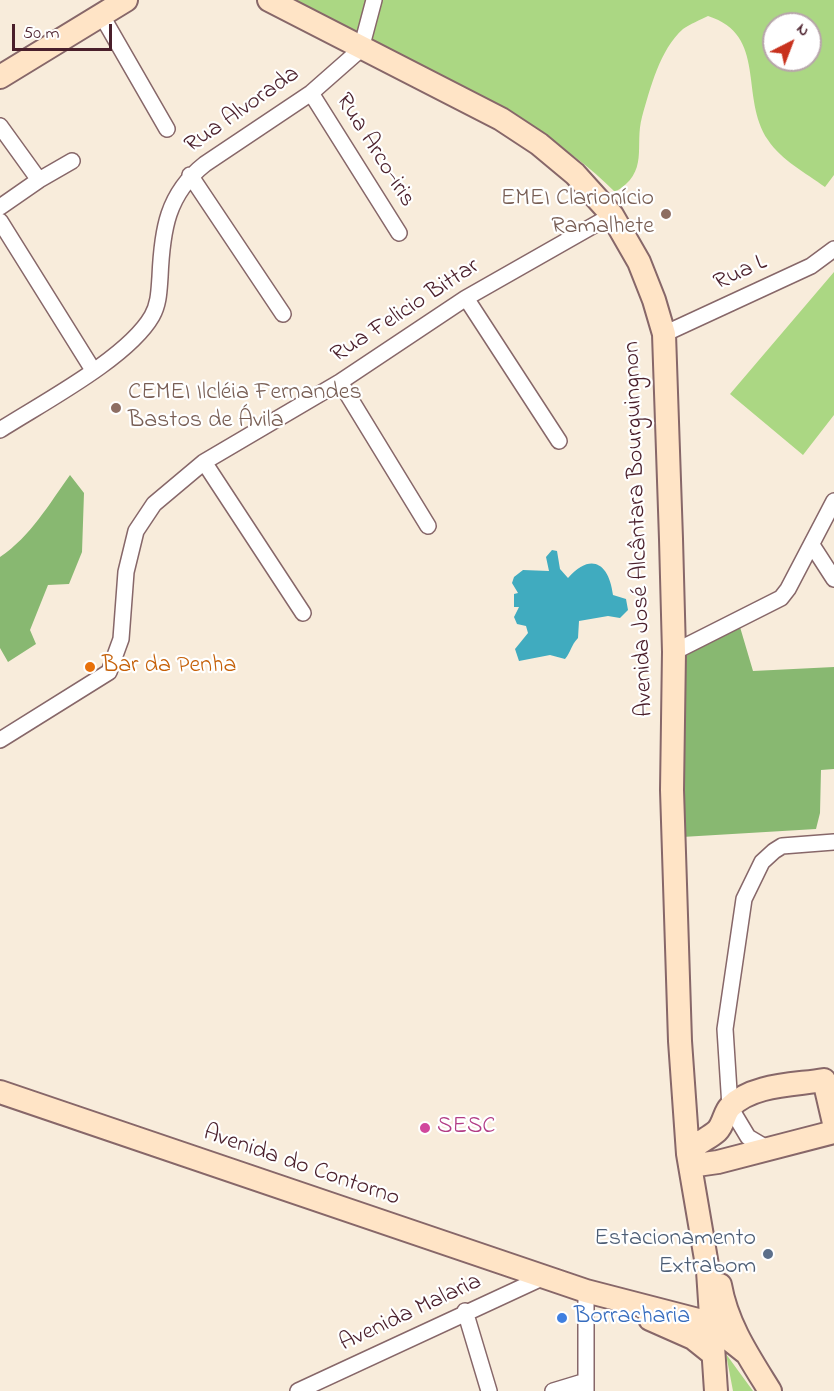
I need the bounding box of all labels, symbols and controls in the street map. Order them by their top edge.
scale bar [15,12,116,50]
north arrow [762,12,822,72]
text: N [791,18,815,43]
text: 50 m [23,21,60,47]
street label: Rua Alvorada [180,61,306,161]
street label: Rua Arco-iris [328,89,420,213]
place label: EMEI Clarionício Ramalhete [501,186,654,242]
marker: EMEI Clarionício Ramalhete [659,207,673,221]
street label: Rua L [710,249,772,299]
street label: Rua Felicio Bittar [326,253,486,371]
street label: Avenida José Alcântara Bourguingnon [619,340,661,718]
place label: CEMEI Ilcléia Fernandes Bastos de Ávila [128,380,362,436]
marker: CEMEI Ilcléia Fernandes Bastos de Ávila [109,401,123,415]
place label: Bar da Penha [102,653,236,681]
marker: Bar da Penha [83,660,97,674]
place label: SESC [437,1114,496,1142]
street label: Avenida do Contorno [199,1120,403,1214]
marker: SESC [418,1121,432,1135]
place label: Estacionamento Extrabom [594,1226,756,1282]
marker: Estacionamento Extrabom [761,1247,775,1261]
street label: Avenida Malaria [335,1269,487,1359]
place label: Borracharia [574,1304,690,1332]
marker: Borracharia [555,1311,569,1325]

